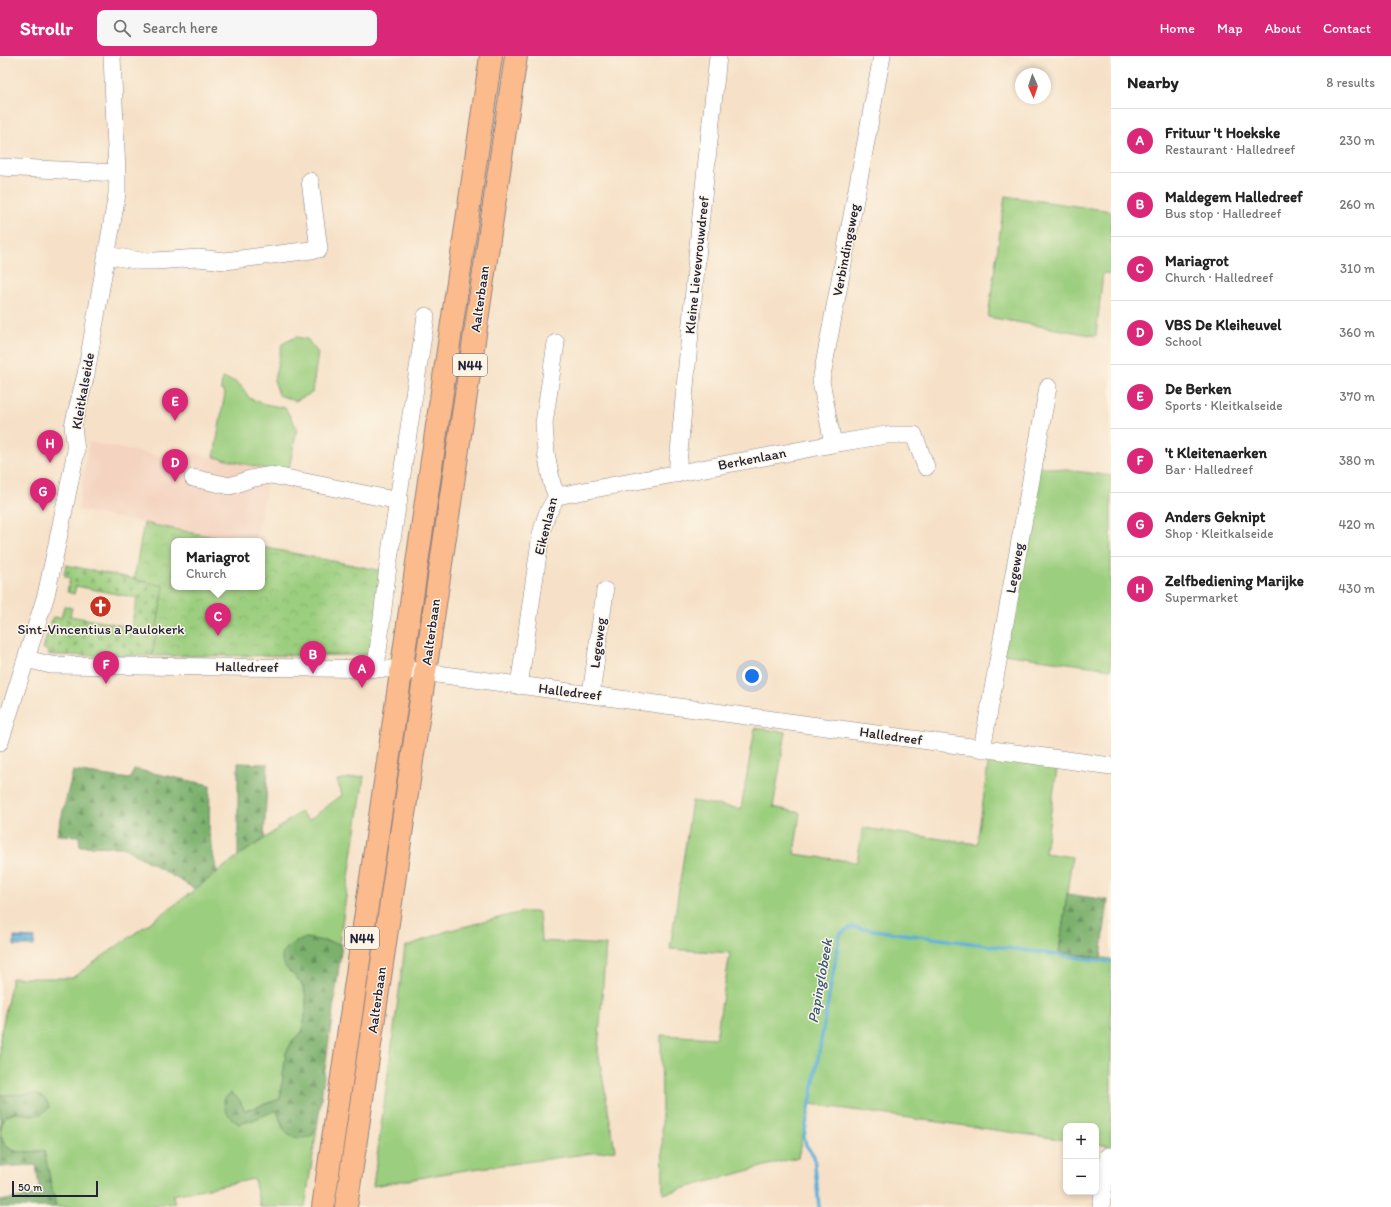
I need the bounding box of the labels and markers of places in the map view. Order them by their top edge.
pin: E [162,388,188,421]
pin: H [37,430,63,463]
pin: D [162,449,188,482]
pin: G [30,478,56,511]
church icon: Sint-Vincentius a Paulokerk [88,594,114,620]
pin: C [205,603,231,636]
place label: Sint-Vincentius a Paulokerk [17,621,185,638]
pin: B [300,641,326,674]
pin: F [93,651,119,684]
pin: A [349,655,375,688]

